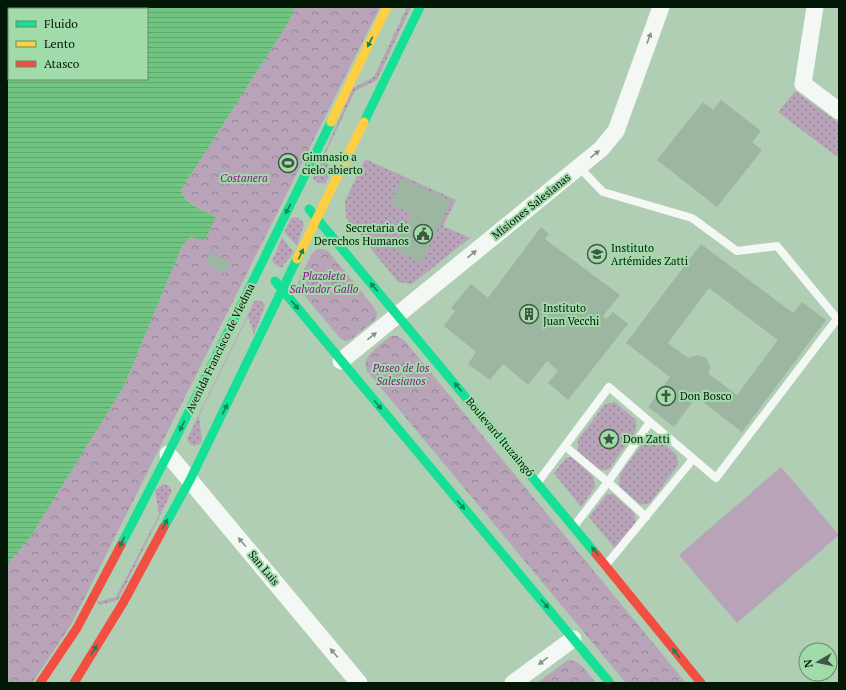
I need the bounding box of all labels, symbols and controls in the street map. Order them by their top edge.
legend [8,8,148,80]
text: Fluido [44,16,78,31]
one-way arrow [647,31,653,43]
text: Lento [44,36,75,51]
one-way arrow [367,36,373,48]
text: Atasco [44,56,80,71]
one-way arrow [589,149,600,158]
place label: Gimnasio a cielo abierto [302,150,363,177]
sports icon: Gimnasio a cielo abierto [277,152,299,174]
street label: Misiones Salesianas [489,170,573,242]
park label: Costanera [220,171,268,185]
one-way arrow [285,203,291,215]
place label: Secretaria de Derechos Humanos [314,221,409,248]
public building icon: Secretaria de Derechos Humanos [412,223,434,245]
place label: Instituto Artémides Zatti [611,241,688,268]
school or university icon: Instituto Artémides Zatti [586,243,608,265]
one-way arrow [298,249,304,260]
one-way arrow [467,249,478,258]
park label: Plazoleta Salvador Gallo [290,269,359,296]
street label: Avenida Francisco de Viedma [182,280,258,415]
one-way arrow [370,282,379,293]
one-way arrow [291,299,299,310]
place label: Instituto Juan Vecchi [543,301,599,328]
building icon: Instituto Juan Vecchi [518,303,540,325]
one-way arrow [366,331,377,340]
park label: Paseo de los Salesianos [372,361,430,388]
one-way arrow [453,381,462,392]
church icon: Don Bosco [655,385,677,407]
place label: Don Bosco [680,389,732,403]
street label: Boulevard Ituzaingó [463,395,537,479]
one-way arrow [374,399,383,410]
one-way arrow [222,403,228,415]
one-way arrow [179,421,185,432]
place icon: Don Zatti [598,428,620,450]
place label: Don Zatti [623,432,670,446]
one-way arrow [457,499,466,510]
one-way arrow [162,518,169,530]
one-way arrow [118,536,125,548]
one-way arrow [238,537,247,548]
one-way arrow [590,546,599,557]
street label: San Luis [245,548,283,588]
one-way arrow [540,599,549,610]
north arrow [798,642,838,682]
one-way arrow [91,644,98,656]
one-way arrow [672,647,681,658]
one-way arrow [330,648,339,658]
one-way arrow [538,657,548,665]
text: N [800,658,816,669]

